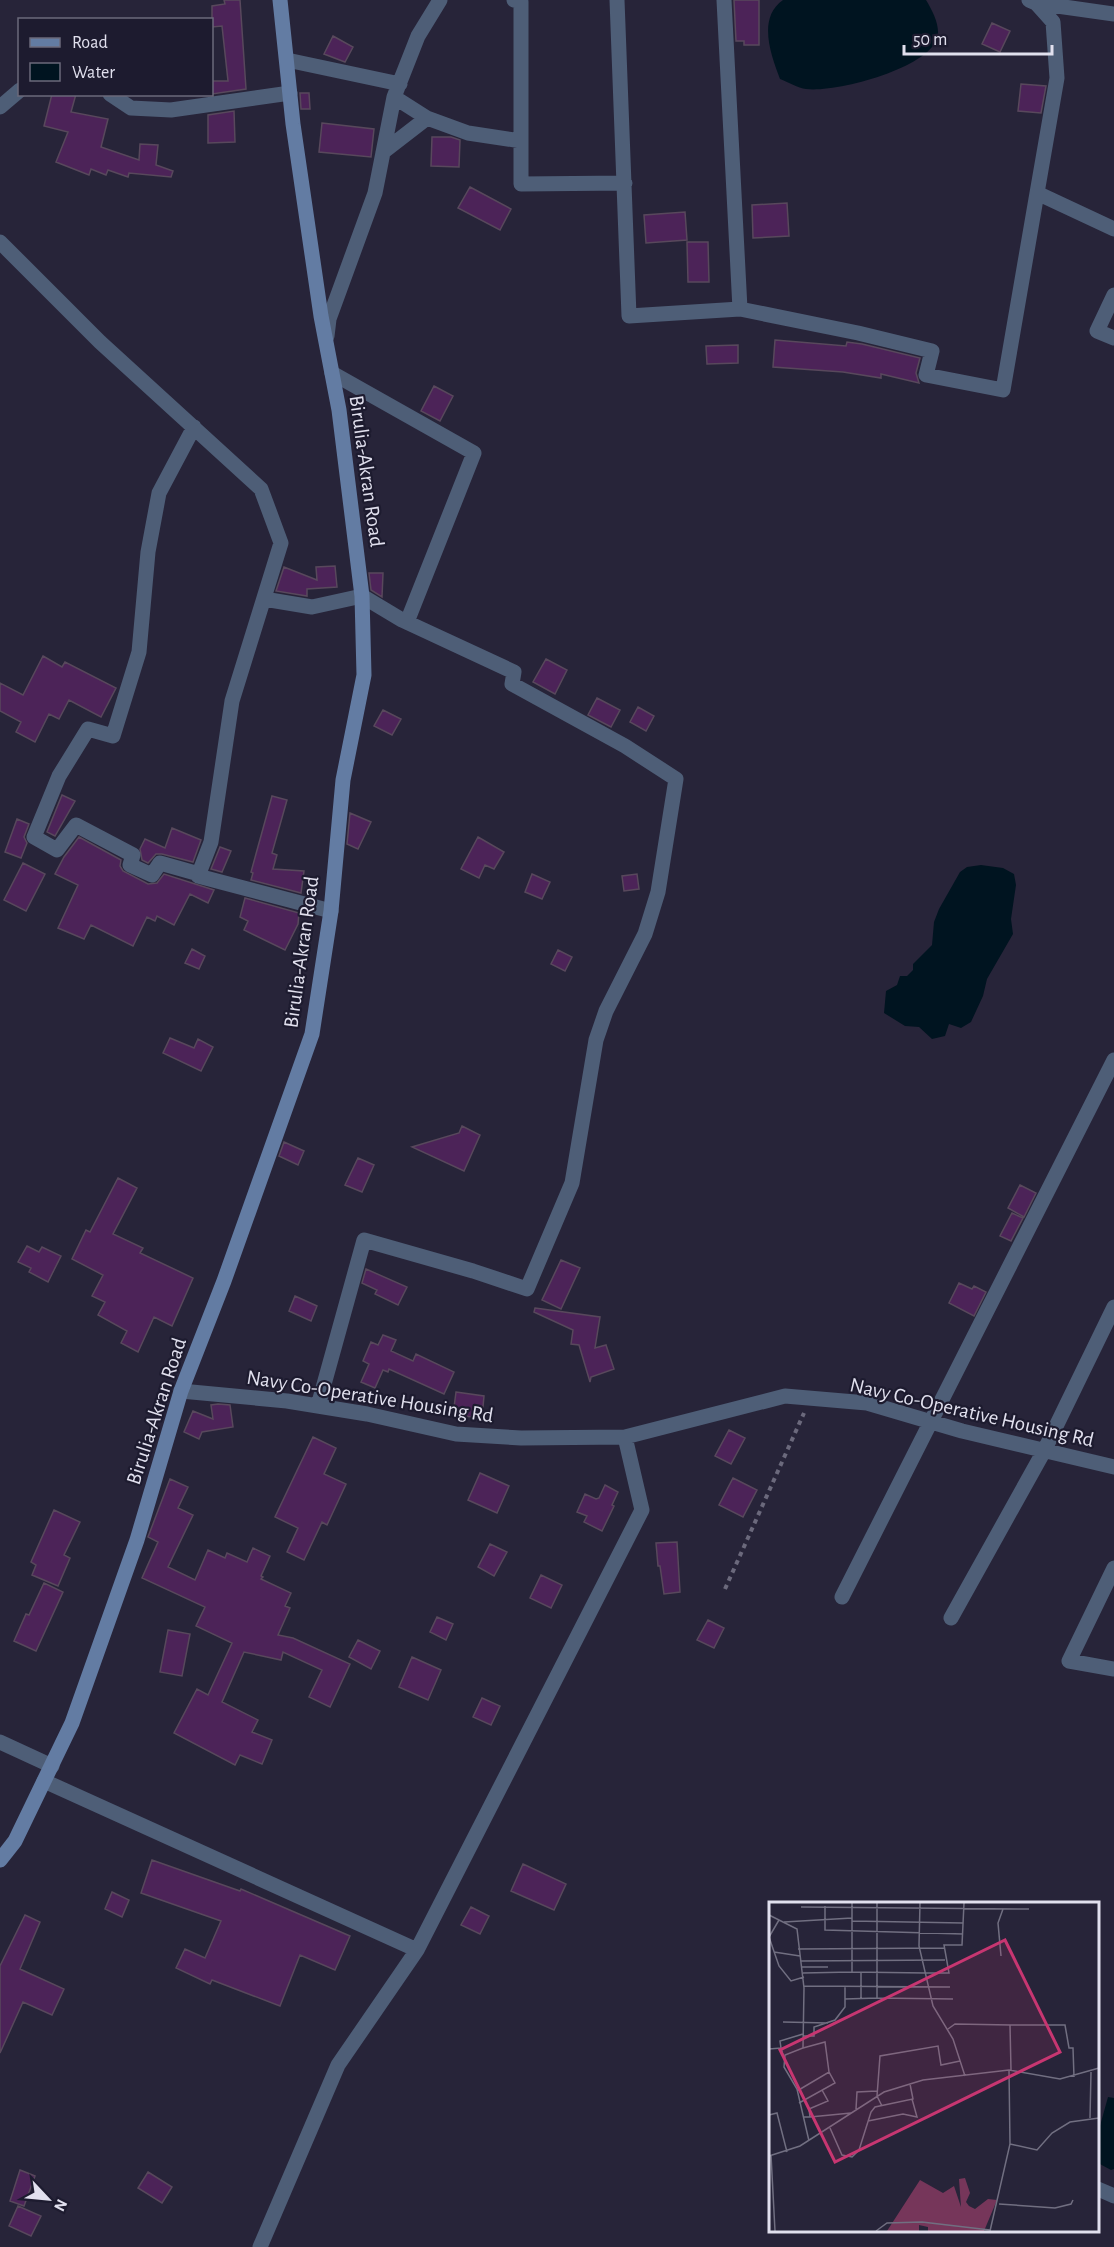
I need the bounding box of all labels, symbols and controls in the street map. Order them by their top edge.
legend [18,18,213,96]
scale bar [904,18,1052,56]
text: 50 m [913,31,947,49]
text: Road [72,34,108,52]
text: Water [72,64,115,82]
street label: Birulia-Akran Road [345,394,388,548]
street label: Birulia-Akran Road [280,875,323,1029]
street label: Birulia-Akran Road [123,1335,190,1487]
street label: Navy Co-Operative Housing Rd [245,1367,495,1426]
street label: Navy Co-Operative Housing Rd [848,1374,1096,1451]
inset map [769,1902,1099,2232]
north arrow [18,2169,78,2229]
text: N [51,2197,70,2214]

